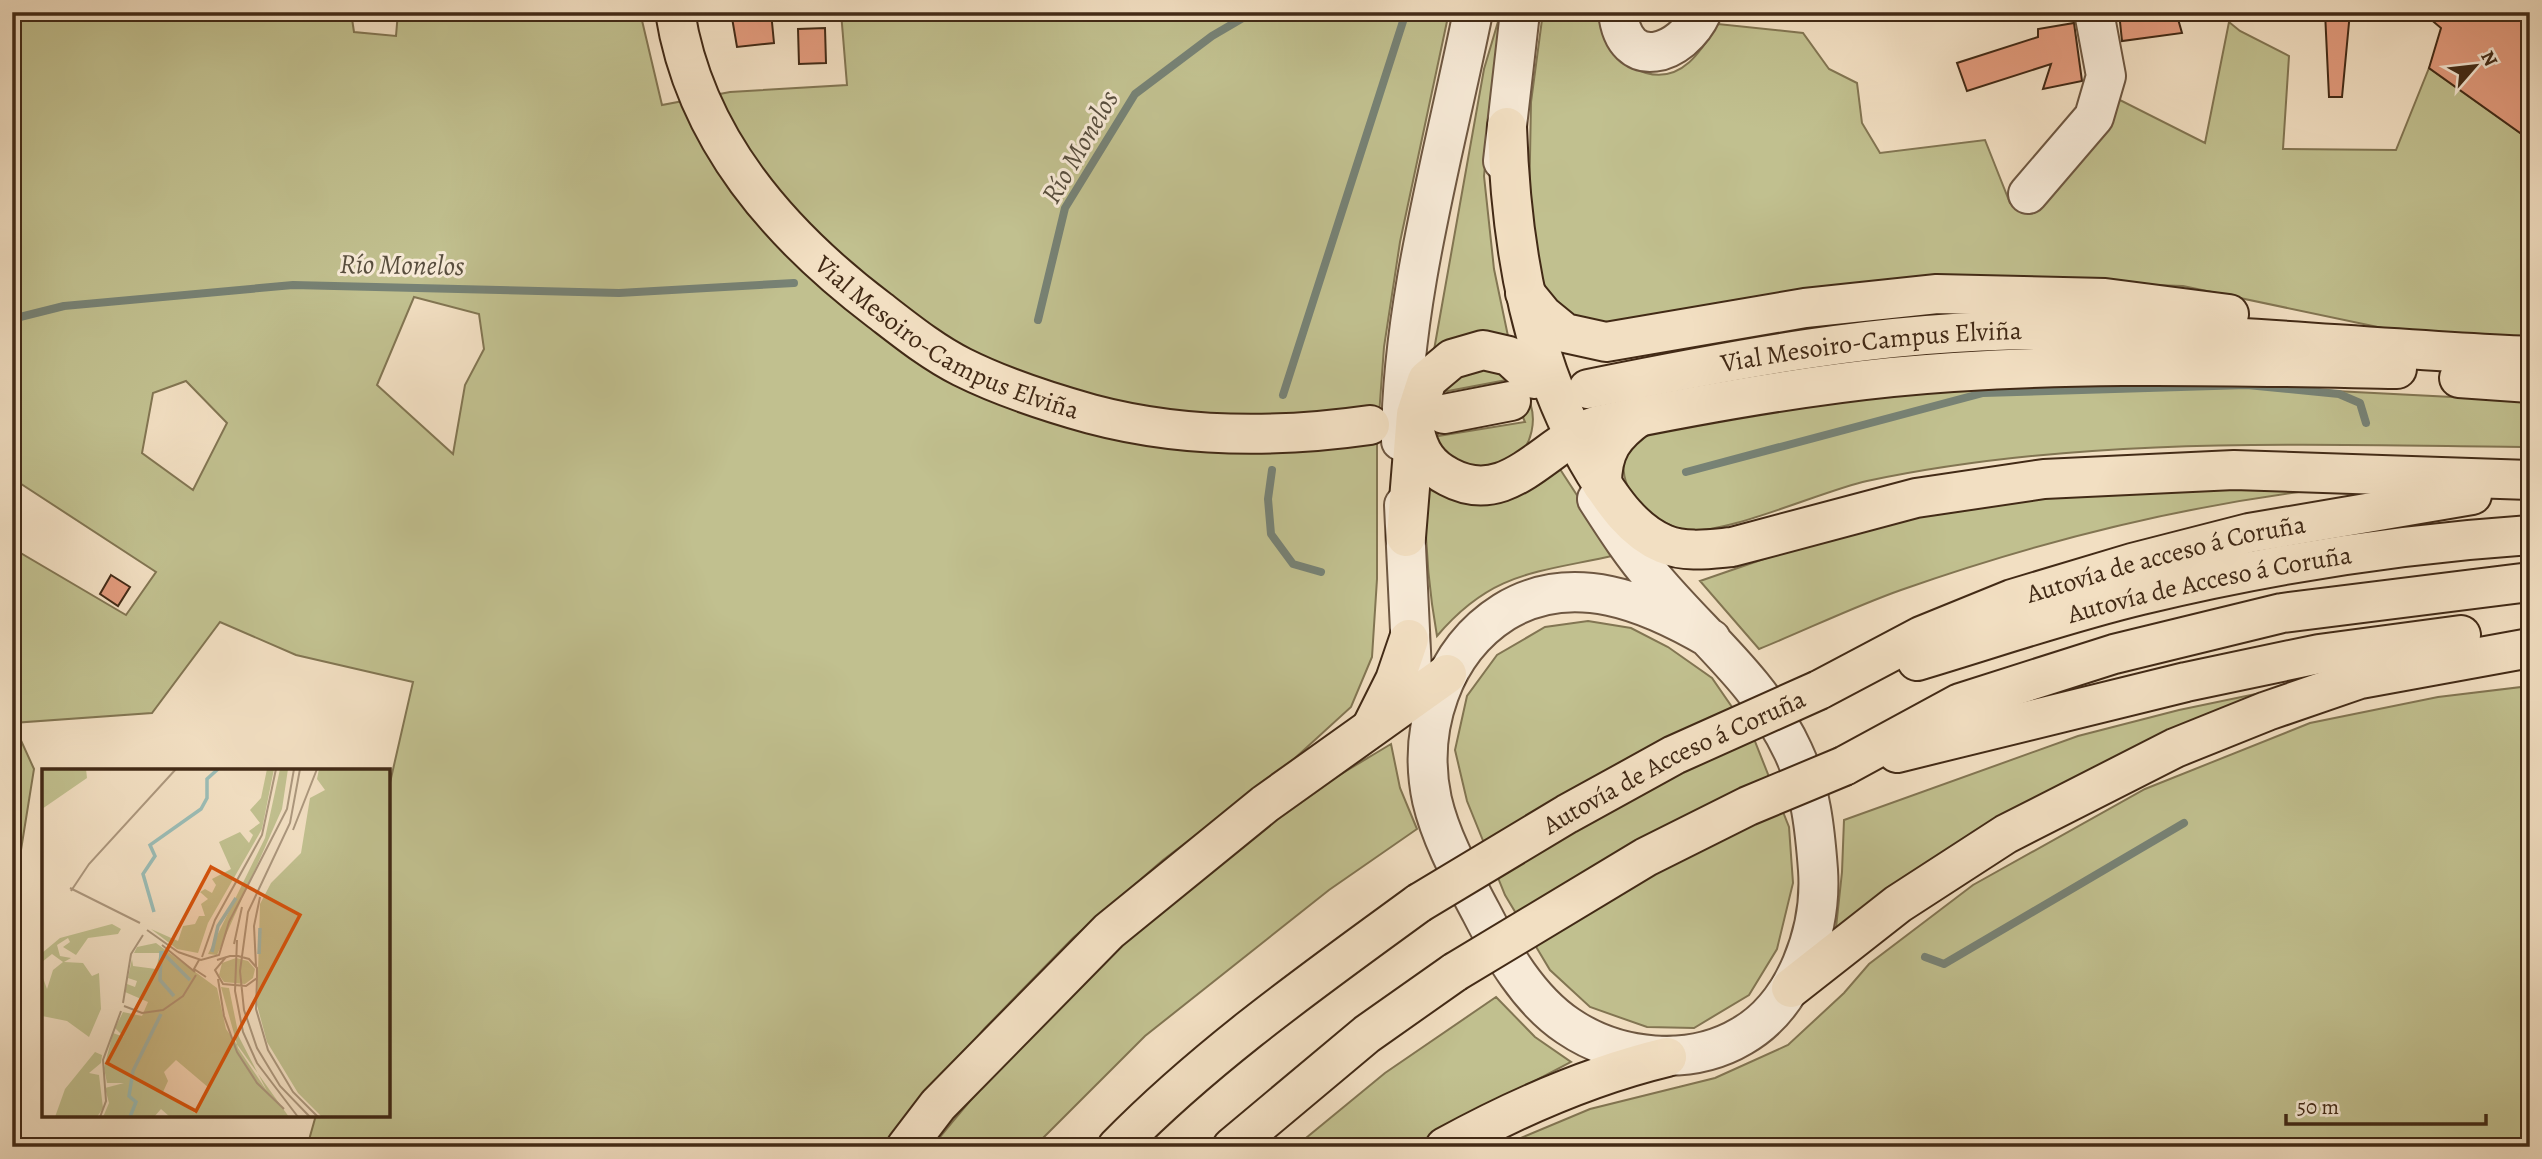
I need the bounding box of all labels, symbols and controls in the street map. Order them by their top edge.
north arrow [2440,32,2510,102]
text: N [2474,46,2504,71]
water label: Río Monelos [1032,83,1128,211]
water label: Río Monelos [339,245,465,285]
street label: Vial Mesoiro-Campus Elviña [807,246,1083,427]
street label: Vial Mesoiro-Campus Elviña [1717,313,2022,381]
street label: Autovía de acceso á Coruña [2021,506,2308,612]
street label: Autovía de Acceso á Coruña [2062,537,2354,632]
street label: Autovía de Acceso á Coruña [1535,681,1811,843]
inset map [42,769,390,1117]
scale bar [2286,1082,2486,1126]
text: 50 m [2297,1093,2339,1121]

